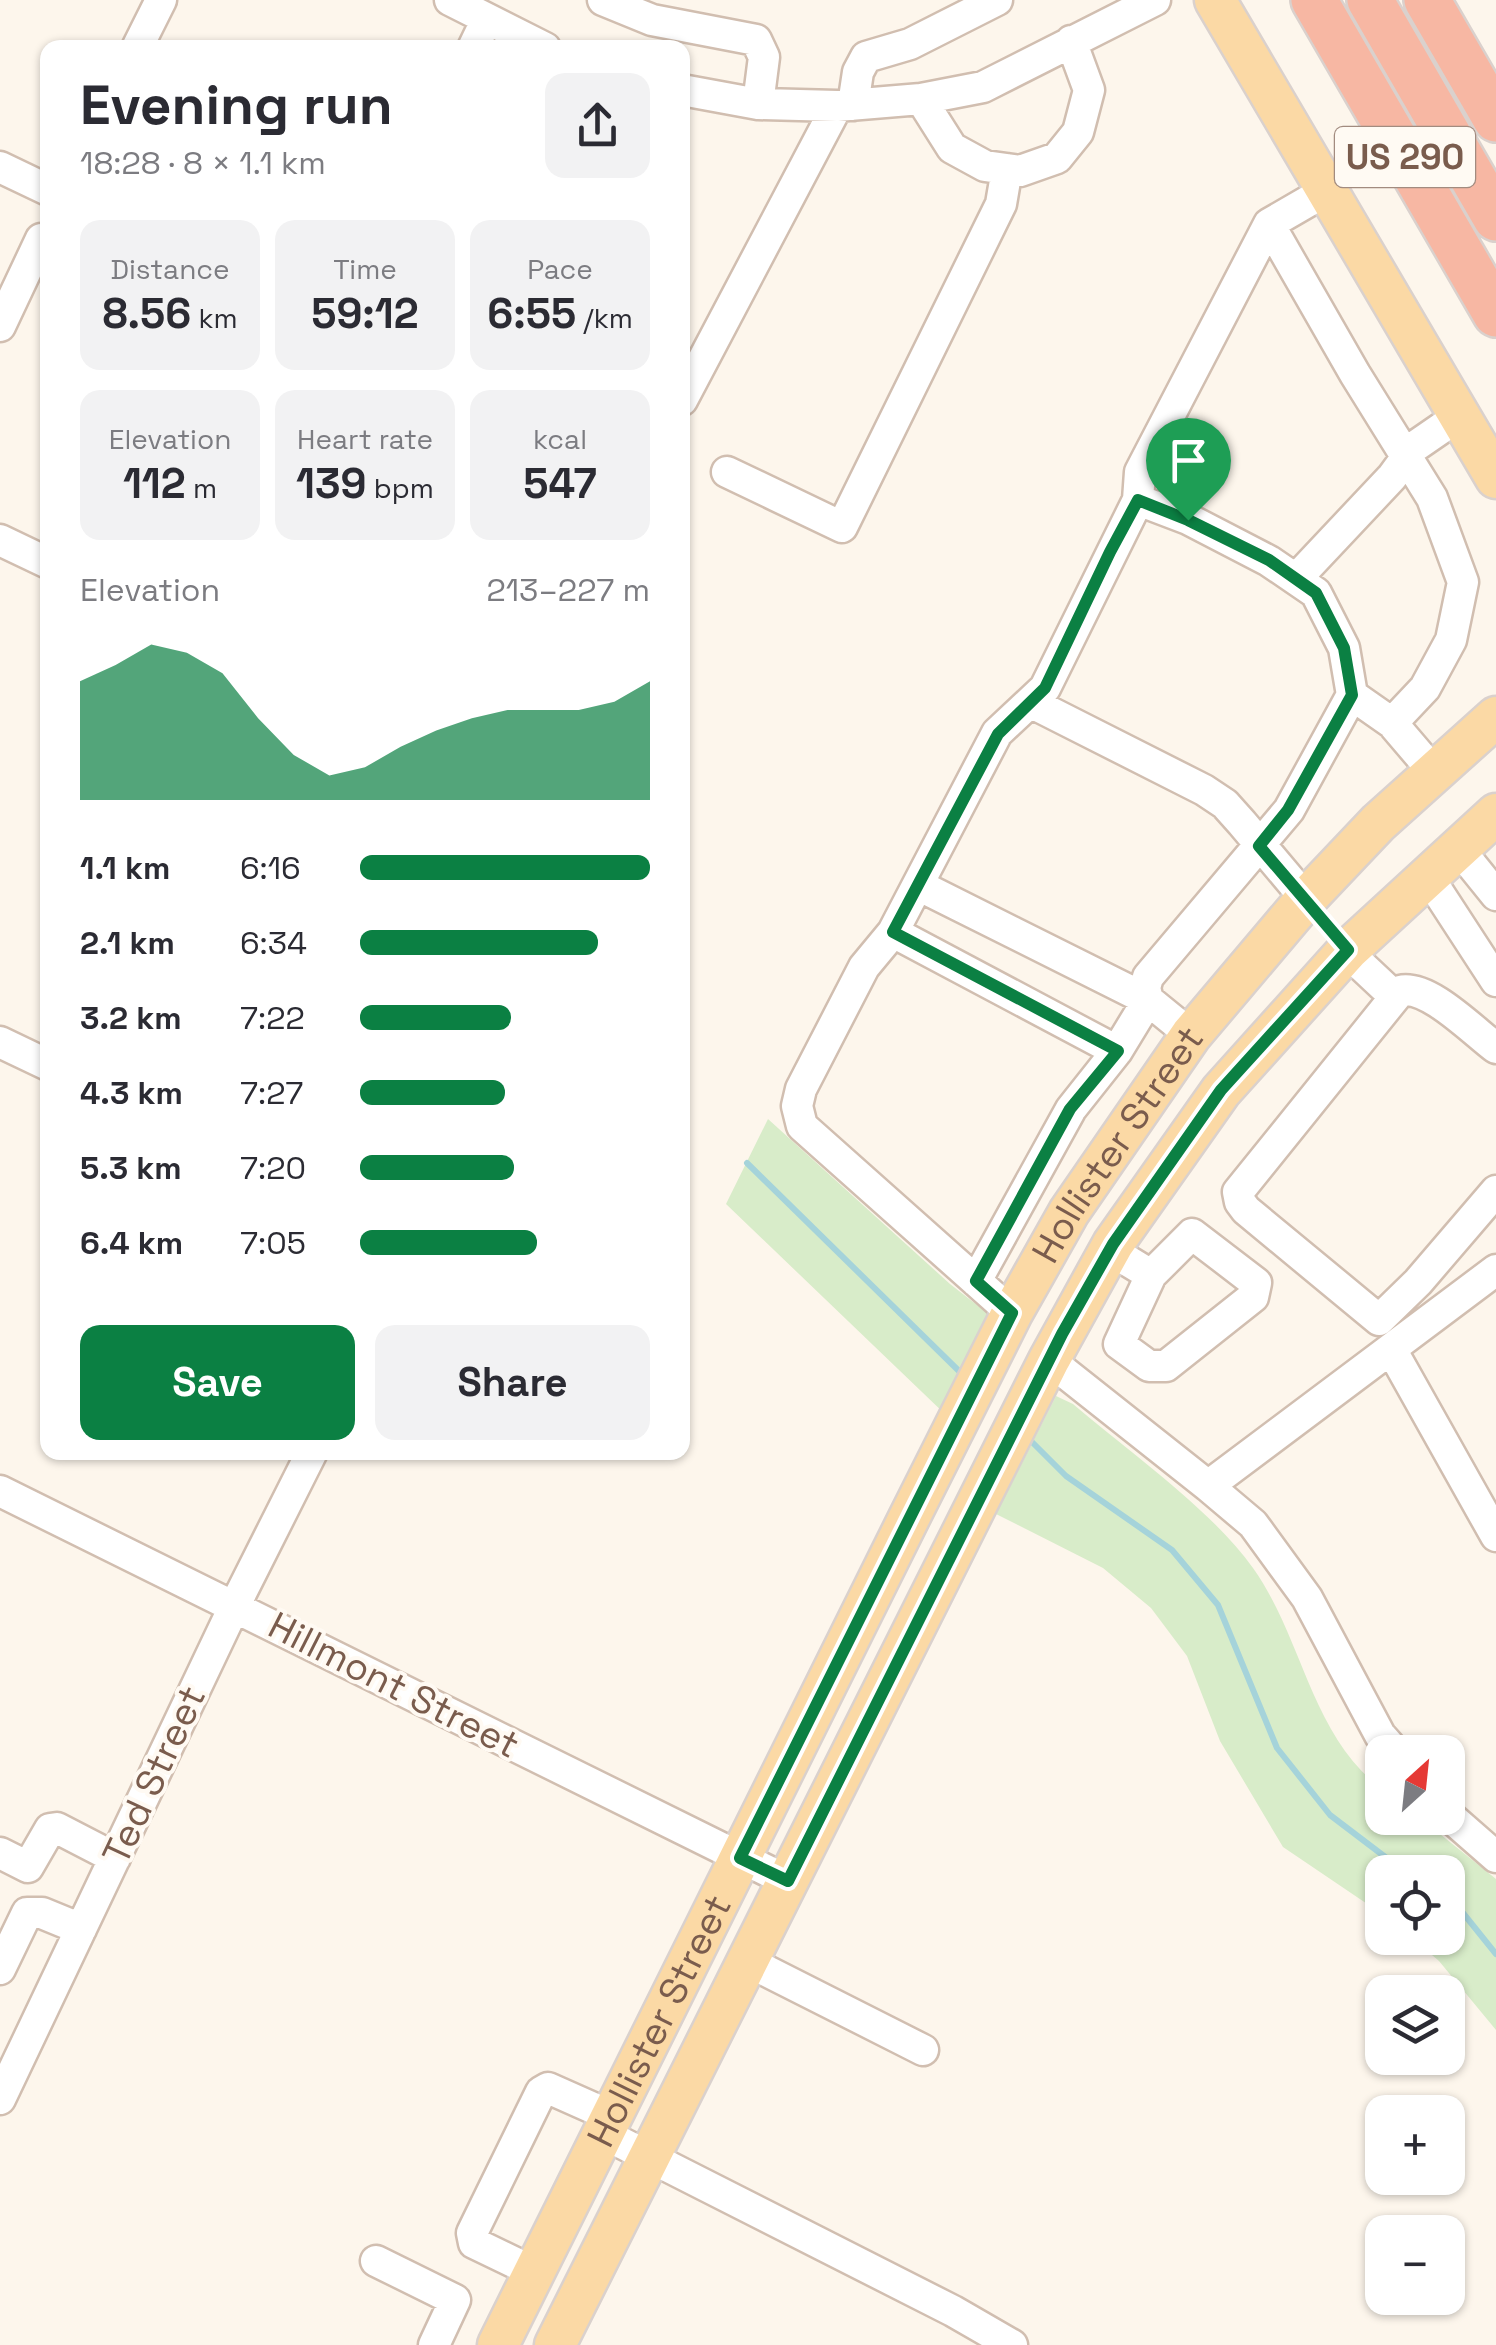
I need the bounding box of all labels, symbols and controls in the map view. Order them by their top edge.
text: Evening run [80,70,393,140]
button: share [545,73,650,178]
road number: US 290 [1335,127,1475,187]
text: 18:28 · 8 × 1.1 km [80,143,326,183]
text: Distance [110,251,230,287]
text: Time [333,251,397,287]
text: Pace [527,251,593,287]
text: 8.56 [102,287,191,340]
text: 59:12 [311,287,419,340]
text: 6:55 [487,287,576,340]
text: km [191,300,238,336]
text: /km [576,300,633,336]
pin [1146,418,1231,521]
text: Elevation [109,421,231,457]
text: Heart rate [297,421,433,457]
text: kcal [533,421,587,457]
icon: arrive [1161,433,1216,488]
text: 112 [123,457,186,510]
text: 139 [296,457,367,510]
text: 547 [523,457,597,510]
text: m [186,470,217,506]
text: bpm [367,470,434,506]
text: Elevation [80,570,220,610]
text: 213–227 m [486,570,650,610]
text: 1.1 km [80,848,170,888]
text: 6:16 [240,848,301,888]
text: 2.1 km [80,923,175,963]
text: 6:34 [240,923,307,963]
text: 3.2 km [80,998,182,1038]
text: 7:22 [240,998,305,1038]
street label: Hollister Street [1021,1017,1214,1271]
text: 4.3 km [80,1073,183,1113]
text: 7:27 [240,1073,303,1113]
text: 5.3 km [80,1148,182,1188]
text: 7:20 [240,1148,306,1188]
text: 6.4 km [80,1223,183,1263]
text: 7:05 [240,1223,306,1263]
button: Save [80,1325,355,1440]
button: Share [375,1325,650,1440]
street label: Hillmont Street [261,1601,527,1769]
street label: Ted Street [92,1678,216,1872]
north arrow [1365,1735,1465,1835]
map controls [1365,1735,1465,2315]
button: locate [1365,1855,1465,1955]
street label: Hollister Street [576,1887,742,2155]
button: layers [1365,1975,1465,2075]
button: + [1365,2095,1465,2195]
button: − [1365,2215,1465,2315]

